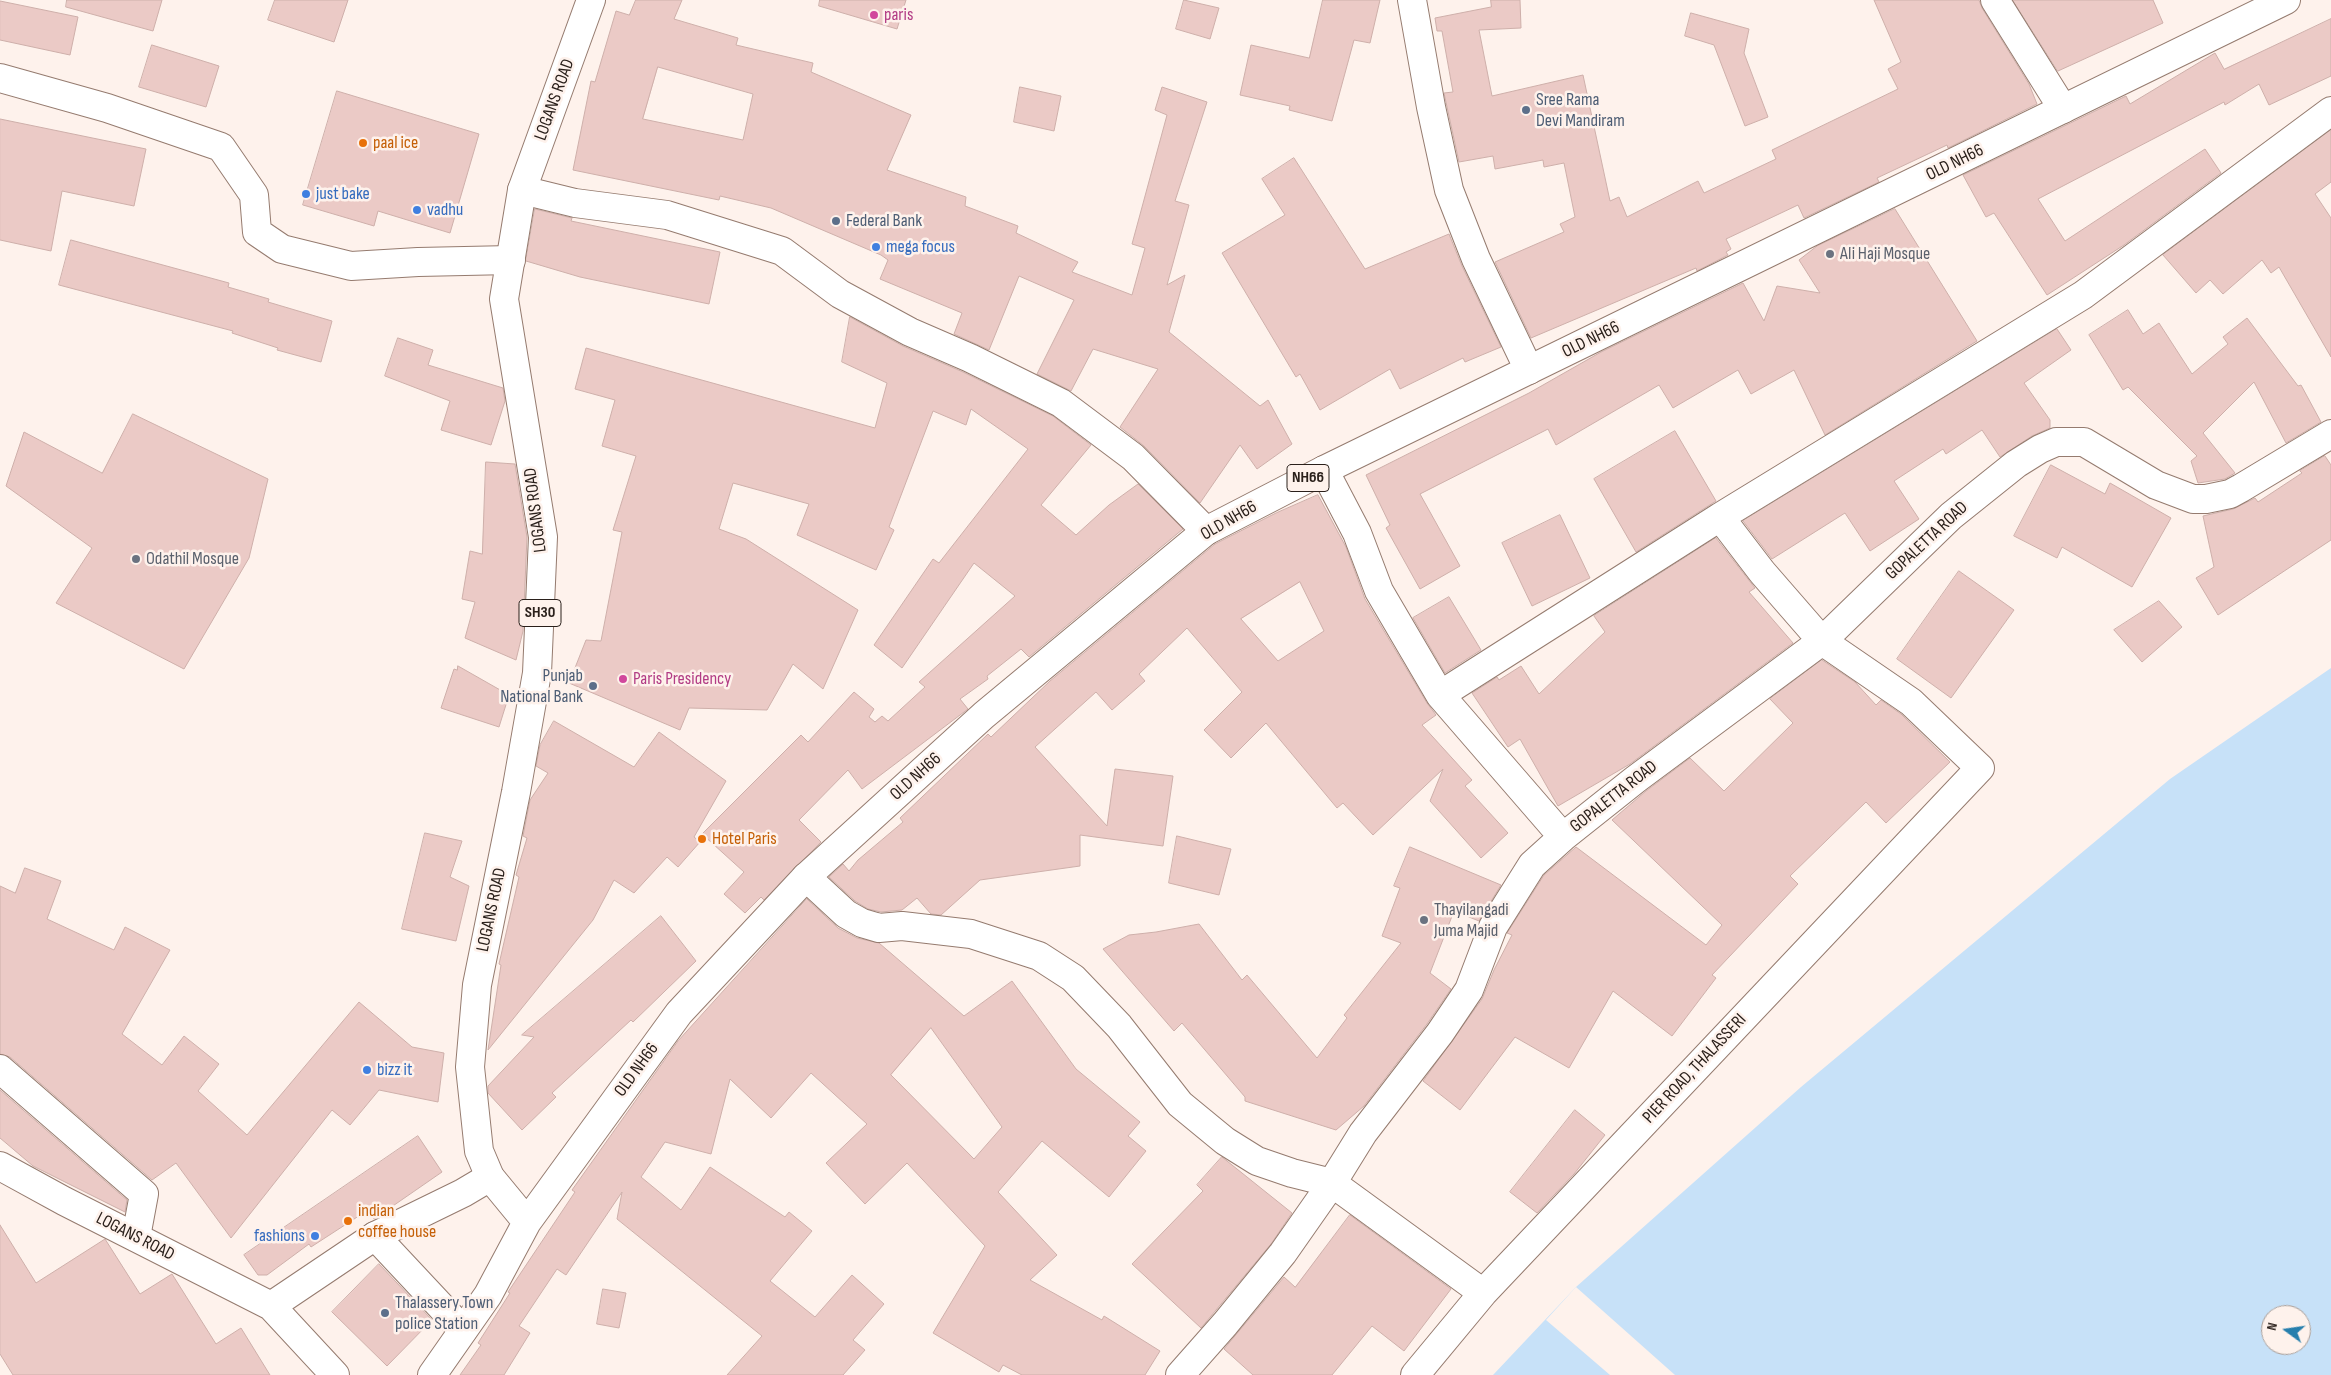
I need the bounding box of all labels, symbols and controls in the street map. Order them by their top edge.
place label: paris [884,4,913,26]
marker: paris [868,9,880,21]
street label: LOGANS ROAD [530,56,580,144]
place label: Sree Rama Devi Mandiram [1536,89,1625,132]
marker: Sree Rama Devi Mandiram [1520,104,1532,116]
place label: paal ice [373,132,418,154]
marker: paal ice [357,137,369,149]
street label: OLD NH66 [1923,140,1987,186]
place label: just bake [316,183,370,205]
marker: just bake [300,188,312,200]
place label: vadhu [427,199,463,221]
marker: vadhu [411,204,423,216]
place label: Federal Bank [846,210,922,232]
marker: Federal Bank [830,215,842,227]
place label: mega focus [886,236,955,258]
marker: mega focus [870,241,882,253]
place label: Ali Haji Mosque [1840,243,1930,265]
marker: Ali Haji Mosque [1824,248,1836,260]
street label: OLD NH66 [1559,317,1623,363]
road number: NH66 [1287,464,1329,492]
street label: LOGANS ROAD [520,466,552,554]
street label: OLD NH66 [1197,496,1261,546]
street label: GOPALETTA ROAD [1881,497,1973,585]
place label: Odathil Mosque [146,548,239,570]
marker: Odathil Mosque [130,553,142,565]
road number: SH30 [519,600,561,626]
place label: Punjab National Bank [500,665,583,708]
place label: Paris Presidency [633,668,731,690]
marker: Paris Presidency [617,673,629,685]
marker: Punjab National Bank [587,680,599,692]
street label: OLD NH66 [886,748,946,806]
street label: GOPALETTA ROAD [1566,756,1662,838]
place label: Hotel Paris [712,828,777,850]
marker: Hotel Paris [696,833,708,845]
street label: LOGANS ROAD [473,866,511,954]
place label: Thayilangadi Juma Majid [1434,899,1509,942]
marker: Thayilangadi Juma Majid [1418,914,1430,926]
street label: PIER ROAD, THALASSERI [1639,1010,1751,1128]
street label: OLD NH66 [610,1039,664,1101]
place label: bizz it [377,1059,412,1081]
marker: bizz it [361,1064,373,1076]
place label: indian coffee house [358,1200,436,1242]
street label: LOGANS ROAD [92,1208,178,1266]
marker: indian coffee house [342,1215,354,1227]
place label: fashions [254,1225,305,1247]
marker: fashions [309,1230,321,1242]
place label: Thalassery Town police Station [395,1292,493,1335]
north arrow [2261,1305,2311,1355]
marker: Thalassery Town police Station [379,1307,391,1319]
text: N [2263,1321,2281,1332]

